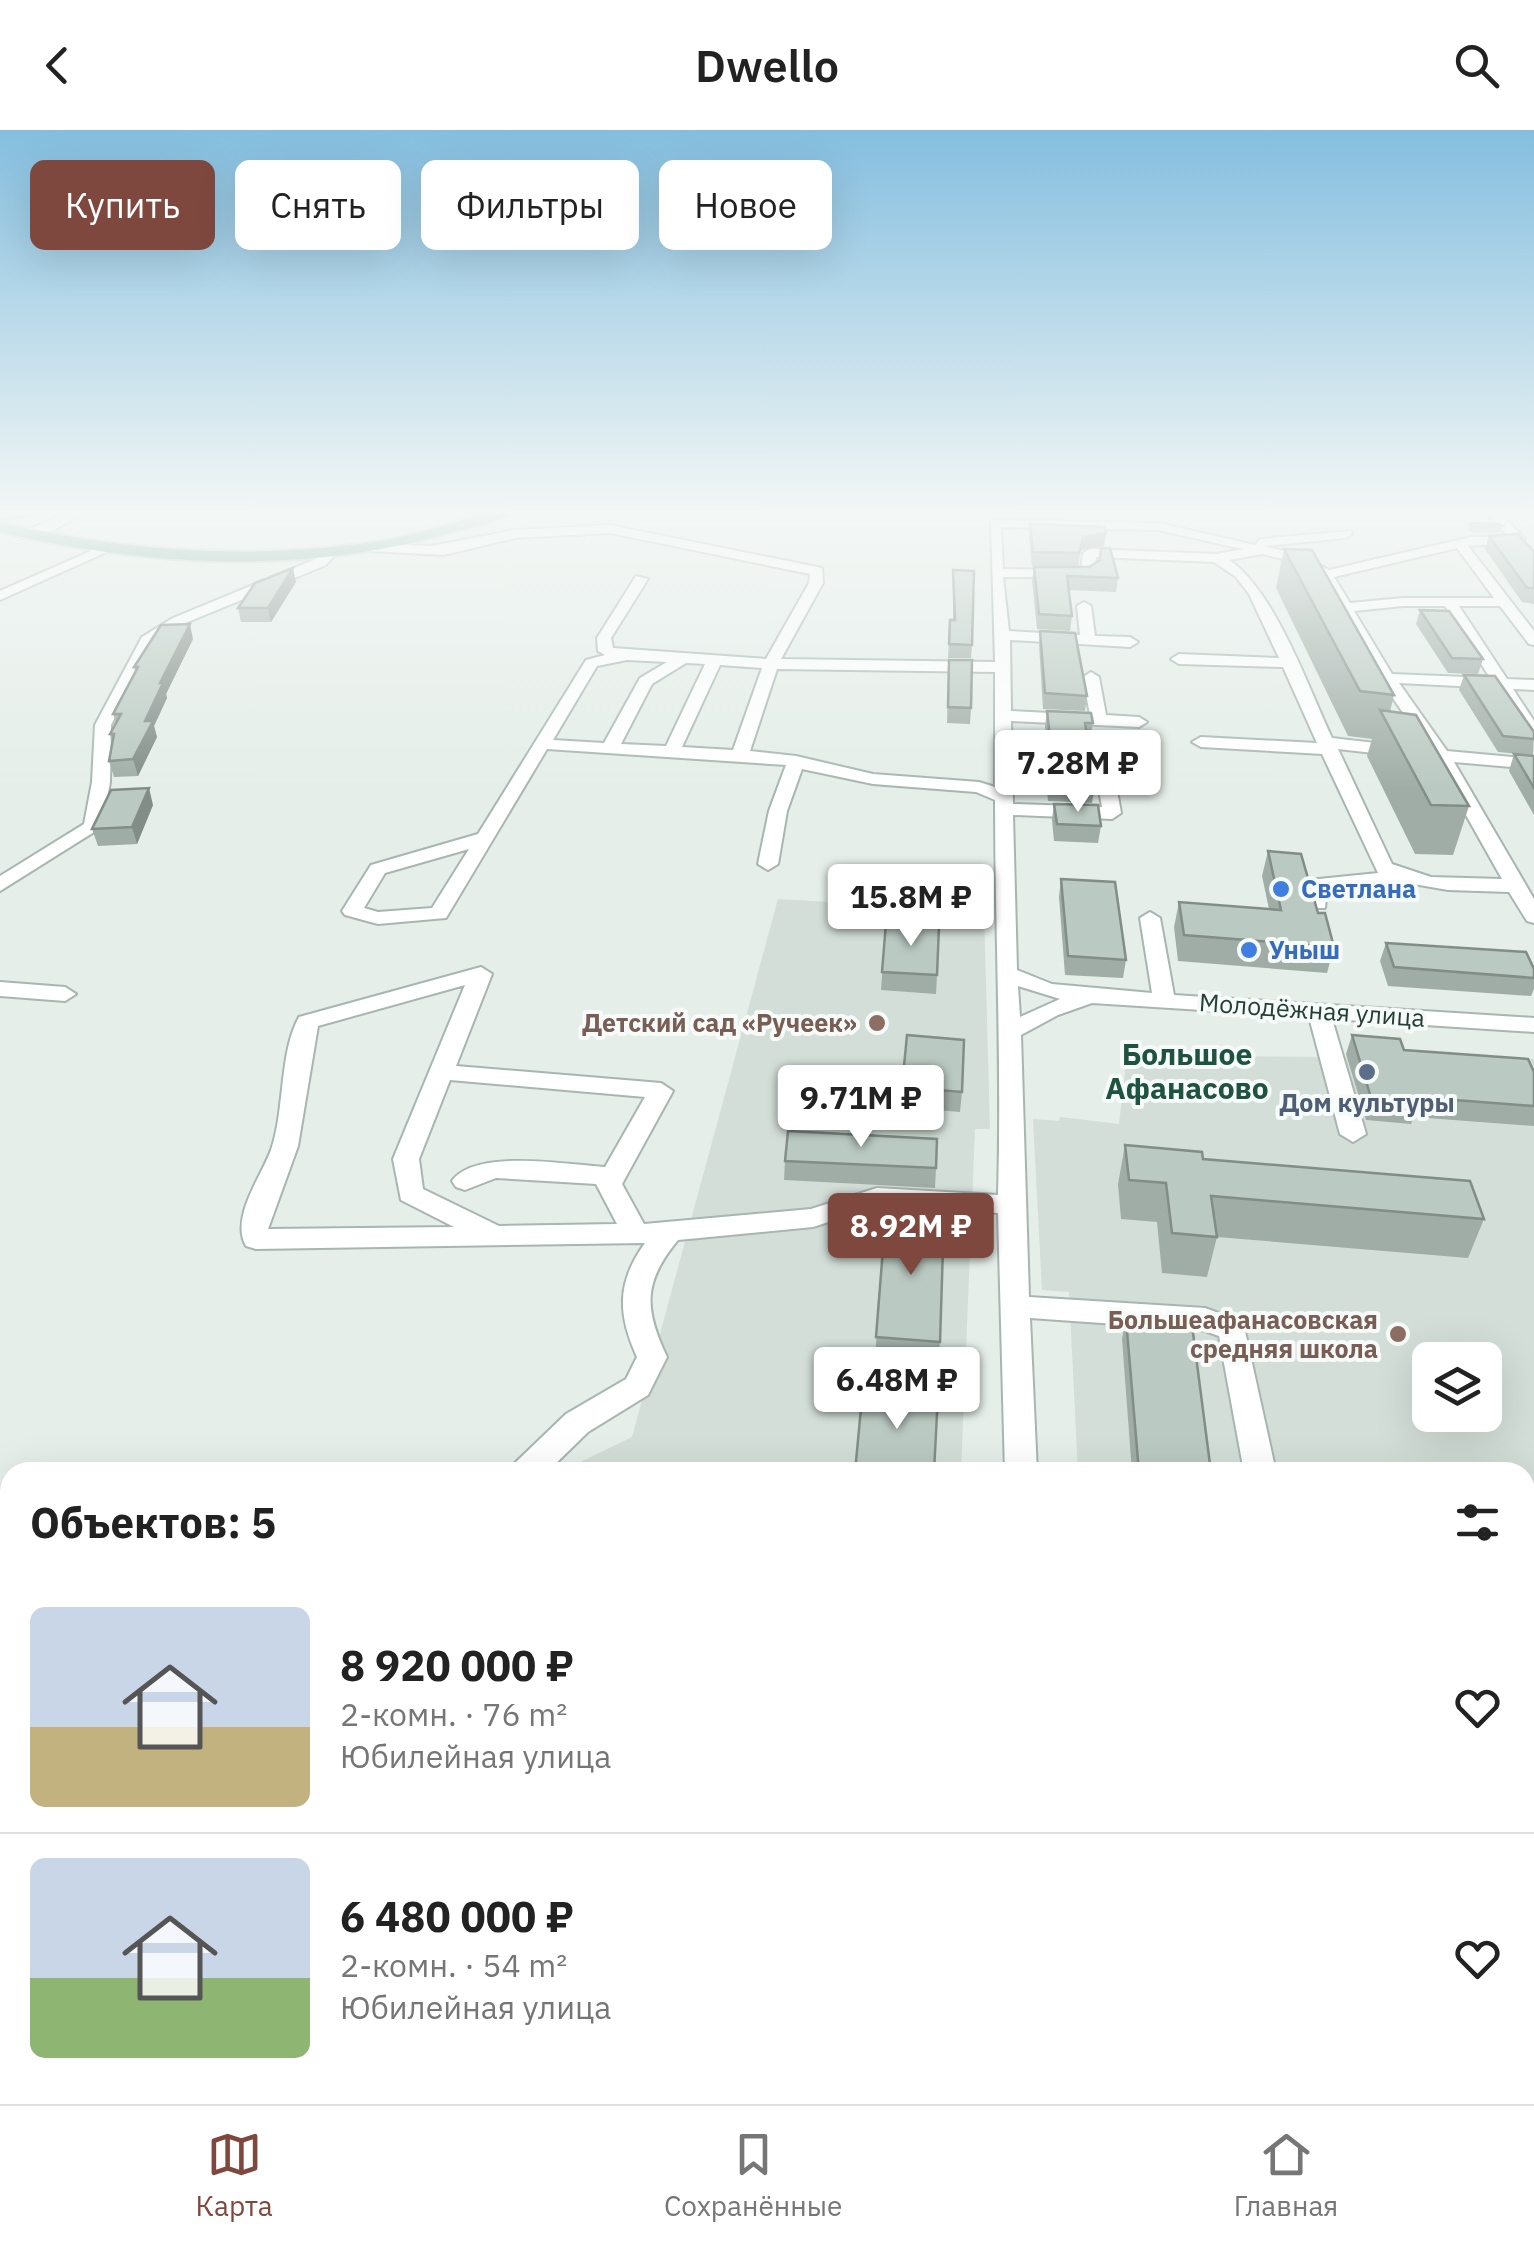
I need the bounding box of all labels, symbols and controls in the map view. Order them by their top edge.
text: Dwello [695,36,839,94]
icon: back [30,38,85,93]
icon: search [1449,38,1504,93]
chip: Купить [30,160,215,250]
chip: Снять [235,160,401,250]
chip: Фильтры [421,160,639,250]
chip: Новое [659,160,832,250]
pin: 7.28M ₽ [986,730,1170,815]
text: 7.28M ₽ [1017,741,1139,783]
pin: 15.8M ₽ [819,864,1003,949]
place label: Светлана [1301,872,1416,905]
text: 15.8M ₽ [850,875,972,917]
marker: Светлана [1270,878,1292,900]
place label: Уныш [1269,933,1340,966]
marker: Уныш [1238,939,1260,961]
street label: Молодёжная улица [1198,985,1426,1034]
place label: Детский сад «Ручеек» [582,1006,857,1039]
marker: Детский сад «Ручеек» [866,1012,888,1034]
district label: Большое Афанасово [1105,1034,1269,1107]
marker: Дом культуры [1356,1061,1378,1083]
pin: 9.71M ₽ [769,1065,953,1150]
text: 9.71M ₽ [800,1076,922,1118]
place label: Дом культуры [1279,1086,1455,1119]
pin: 8.92M ₽ [819,1193,1003,1278]
text: 8.92M ₽ [850,1204,972,1246]
place label: Большеафанасовская средняя школа [1108,1303,1378,1365]
marker: Большеафанасовская средняя школа [1387,1323,1409,1345]
map controls [1412,1342,1502,1432]
button: layers [1412,1342,1502,1432]
pin: 6.48M ₽ [805,1347,989,1432]
text: 6.48M ₽ [836,1358,958,1400]
text: Объектов: 5 [30,1495,276,1550]
icon: filters [1450,1495,1505,1550]
text: 8 920 000 ₽ [340,1638,574,1693]
icon: home [110,1647,230,1767]
icon: heart [1450,1680,1505,1735]
text: 2-комн. · 76 m² [340,1693,567,1735]
text: Юбилейная улица [340,1735,611,1777]
text: 6 480 000 ₽ [340,1889,574,1944]
icon: home [110,1898,230,2018]
icon: heart [1450,1931,1505,1986]
text: 2-комн. · 54 m² [340,1944,567,1986]
text: Юбилейная улица [340,1986,611,2028]
tab: Карта [196,2127,273,2224]
tab: Сохранённые [664,2127,842,2224]
tab: Главная [1234,2127,1338,2224]

